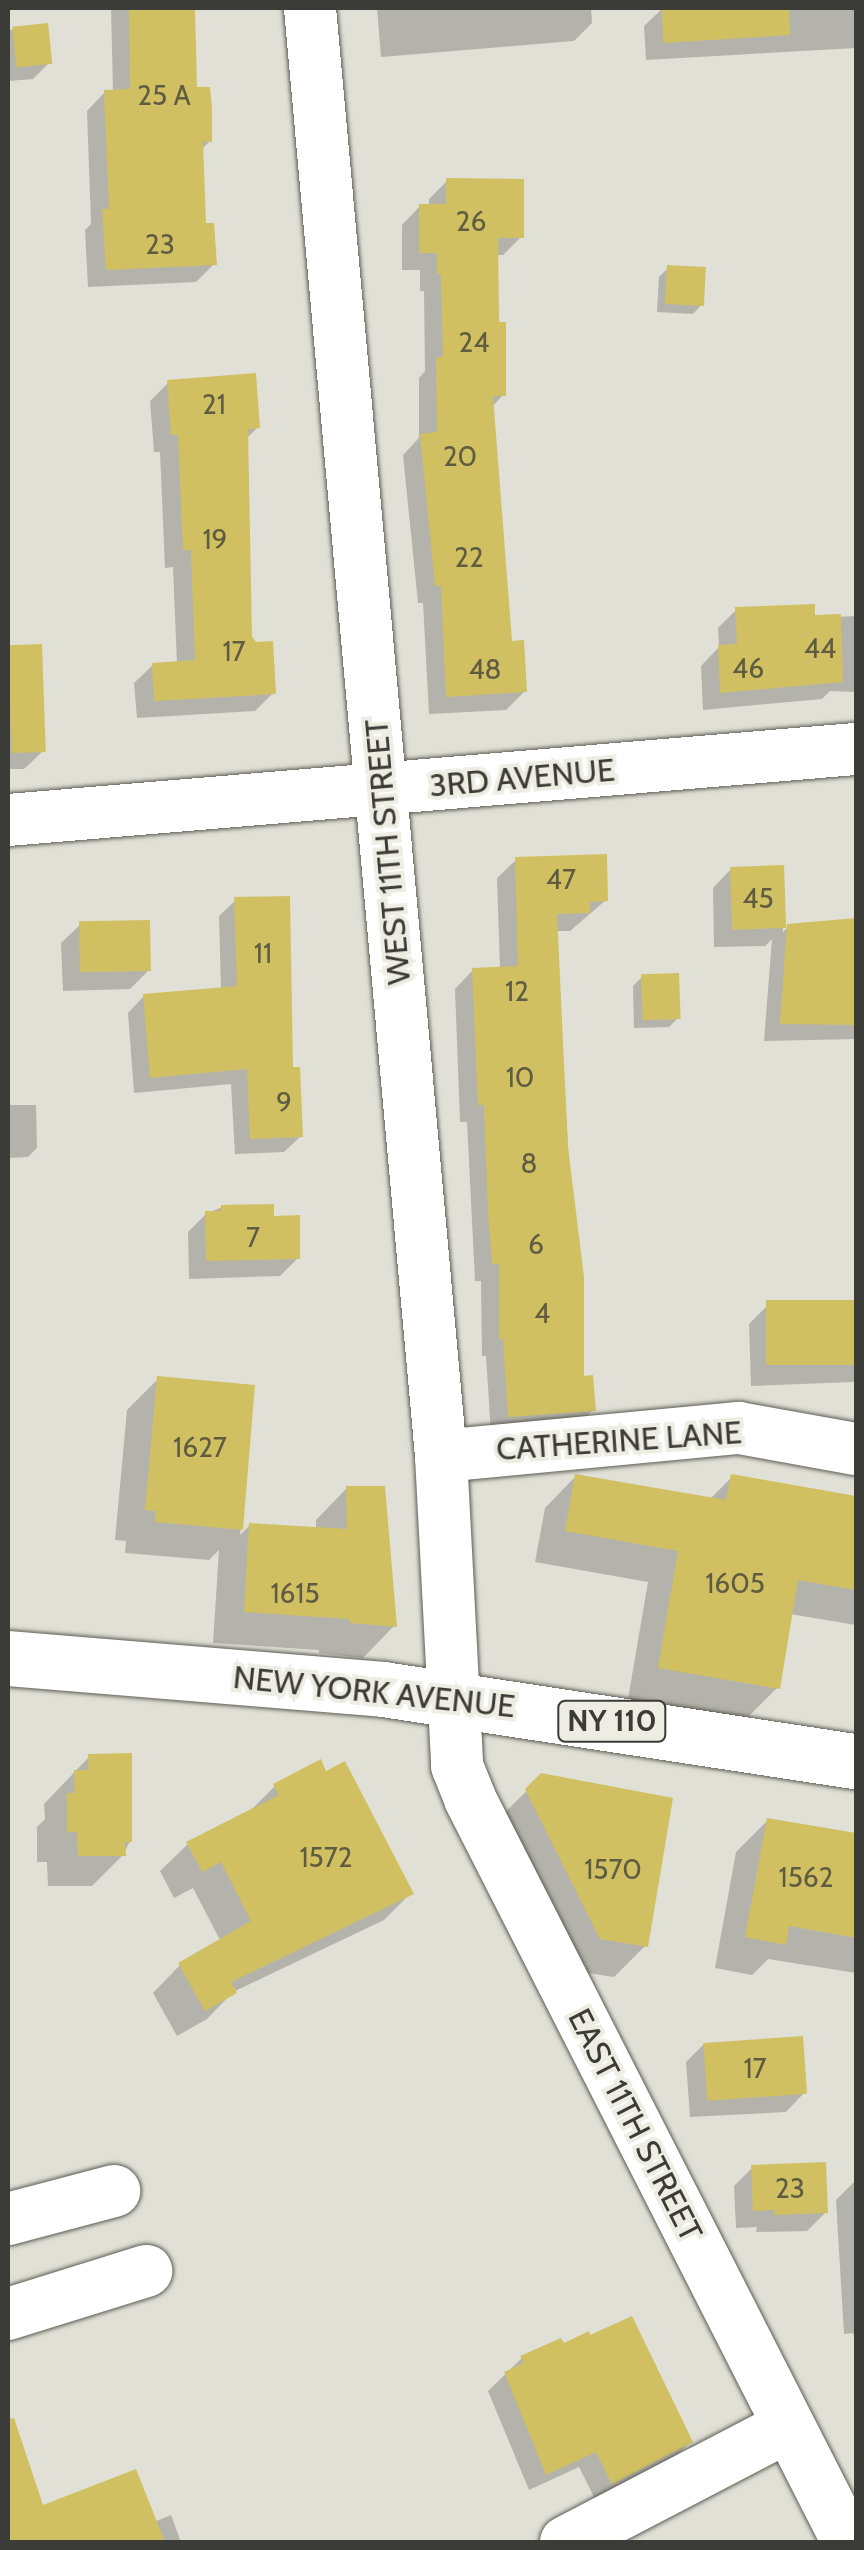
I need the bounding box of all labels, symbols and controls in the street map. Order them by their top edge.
house number: 25 A [137,78,191,112]
house number: 26 [456,204,486,238]
house number: 23 [145,227,175,261]
house number: 24 [459,325,489,359]
house number: 21 [202,387,226,421]
house number: 20 [443,439,477,473]
house number: 19 [202,522,228,556]
house number: 22 [454,540,484,574]
house number: 44 [804,631,836,665]
house number: 17 [222,634,246,668]
house number: 46 [732,651,764,685]
house number: 48 [468,652,502,686]
street label: WEST 11TH STREET [357,718,419,986]
street label: 3RD AVENUE [428,751,616,805]
house number: 47 [546,862,576,896]
house number: 45 [742,881,774,915]
house number: 11 [254,936,272,970]
house number: 12 [505,974,529,1008]
house number: 10 [506,1060,534,1094]
house number: 9 [276,1085,292,1119]
house number: 8 [521,1146,537,1180]
house number: 7 [246,1220,260,1254]
house number: 6 [528,1227,544,1261]
house number: 4 [534,1296,550,1330]
street label: CATHERINE LANE [495,1413,743,1469]
house number: 1627 [173,1430,227,1464]
house number: 1605 [705,1566,765,1600]
house number: 1615 [270,1576,320,1610]
street label: NEW YORK AVENUE [231,1658,517,1726]
road number: NY 110 [557,1696,667,1746]
house number: 1572 [299,1840,353,1874]
house number: 1570 [584,1852,642,1886]
house number: 1562 [779,1860,833,1894]
street label: EAST 11TH STREET [560,2002,710,2248]
house number: 17 [743,2051,767,2085]
house number: 23 [775,2171,805,2205]

